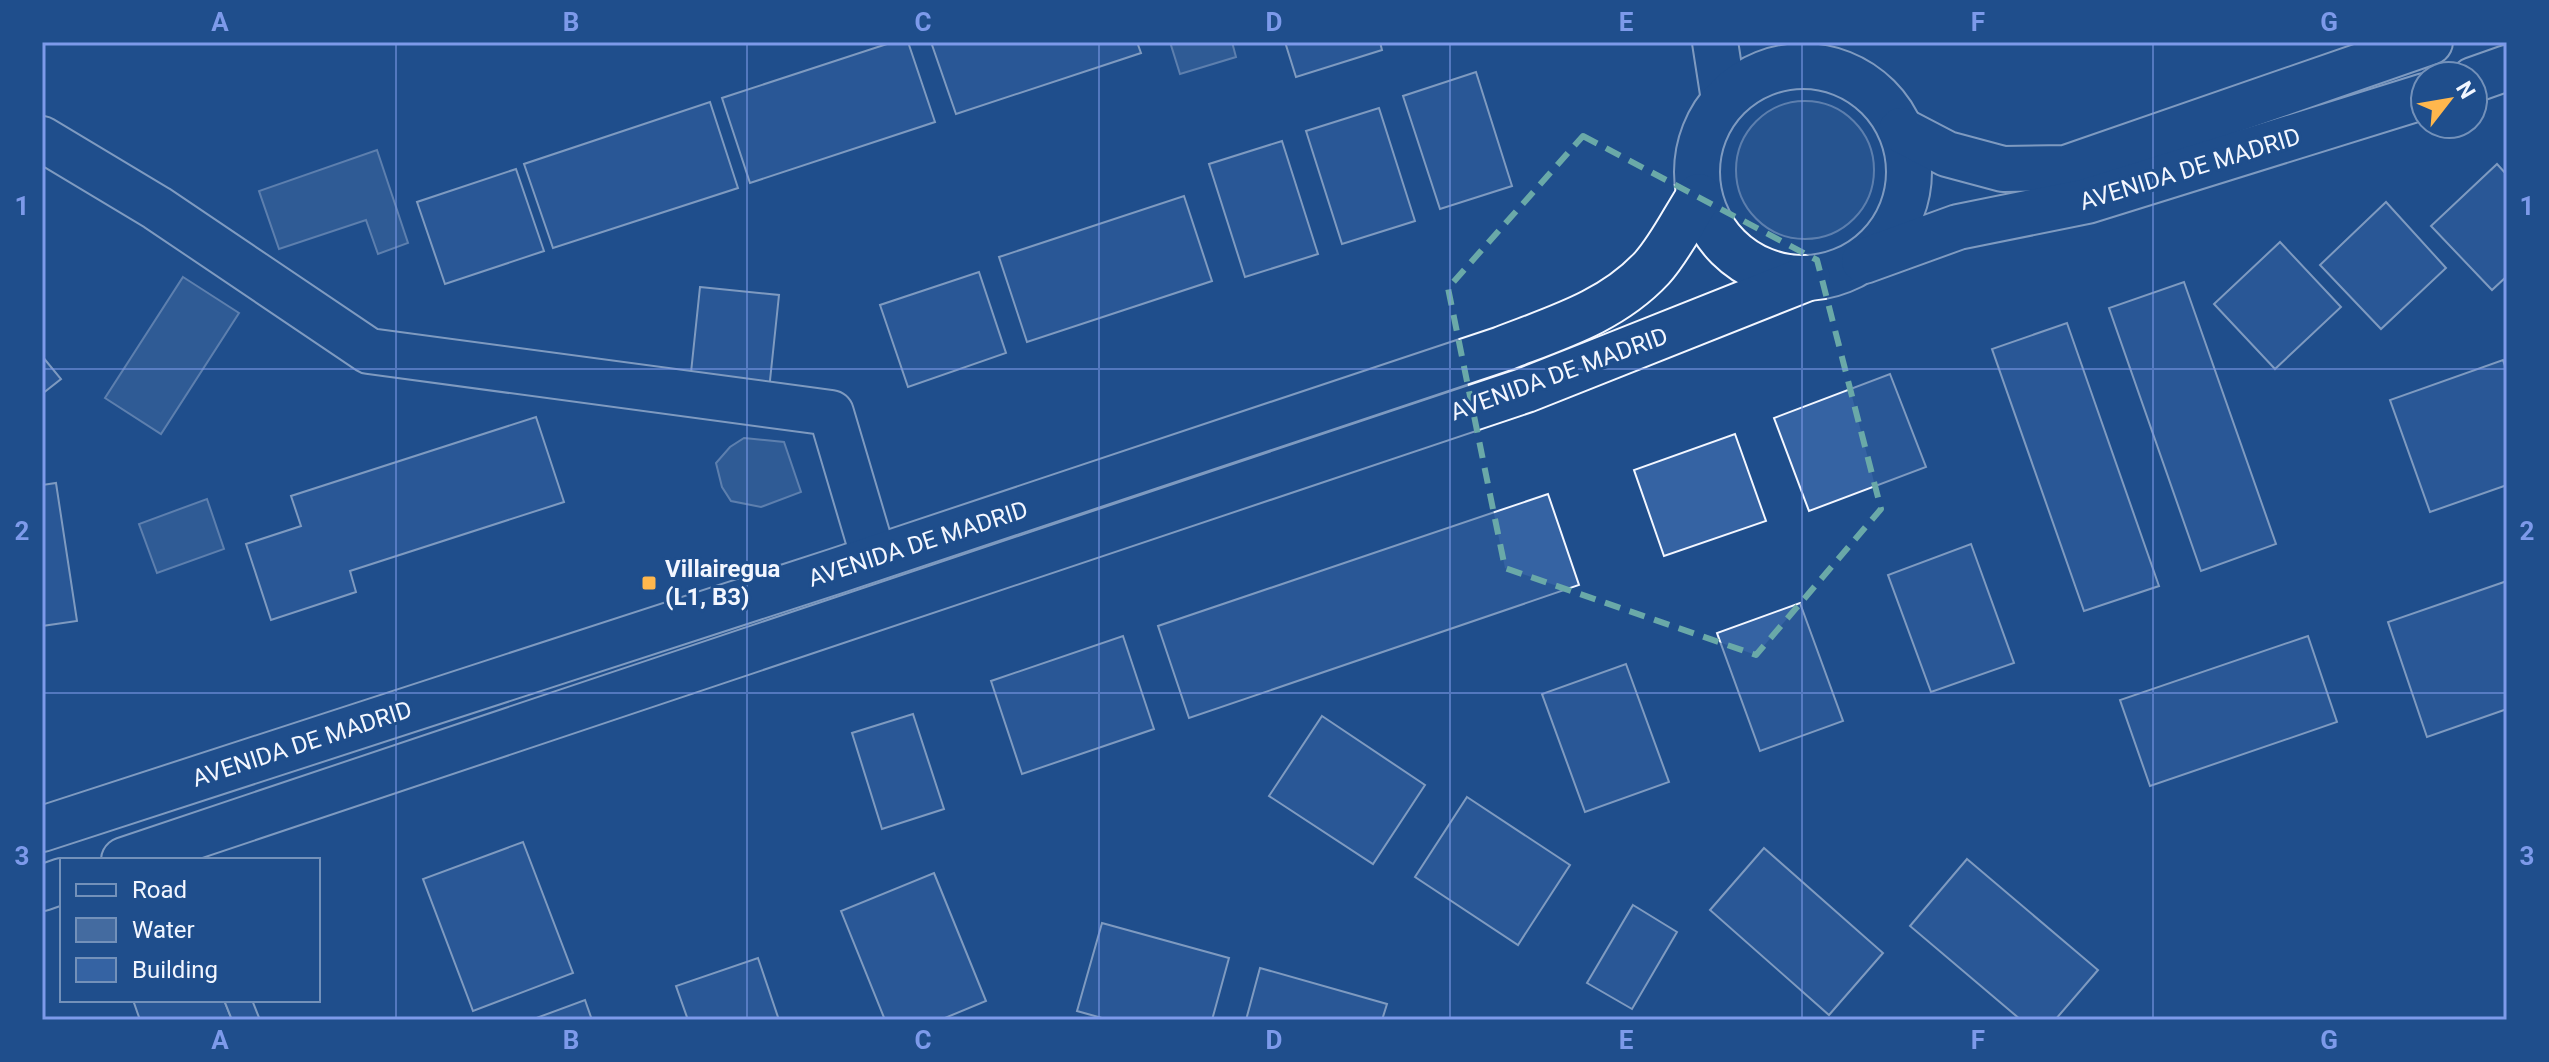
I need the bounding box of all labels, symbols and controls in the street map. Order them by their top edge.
text: A [211,7,229,37]
text: B [563,7,579,37]
text: C [914,7,932,37]
text: D [1266,7,1282,37]
text: E [1619,7,1634,37]
text: F [1971,7,1985,37]
text: G [2320,7,2338,37]
north arrow [2409,60,2489,140]
text: N [2451,77,2480,103]
street label: AVENIDA DE MADRID [2076,122,2304,216]
text: 1 [15,191,29,221]
text: 1 [2520,191,2534,221]
street label: AVENIDA DE MADRID [1446,322,1672,426]
street label: AVENIDA DE MADRID [805,495,1031,593]
text: 2 [15,516,29,546]
text: 2 [2520,516,2534,546]
place label: Villairegua (L1, B3) [665,555,781,611]
marker: Villairegua (L1, B3) [640,574,658,592]
street label: AVENIDA DE MADRID [189,695,415,793]
text: 3 [15,841,29,871]
text: 3 [2520,841,2534,871]
legend [60,858,320,1002]
text: Road [132,876,187,904]
text: Water [132,916,195,944]
text: Building [132,956,218,984]
text: A [211,1025,229,1055]
text: B [563,1025,579,1055]
text: C [914,1025,932,1055]
text: D [1266,1025,1282,1055]
text: E [1619,1025,1634,1055]
text: F [1971,1025,1985,1055]
text: G [2320,1025,2338,1055]

